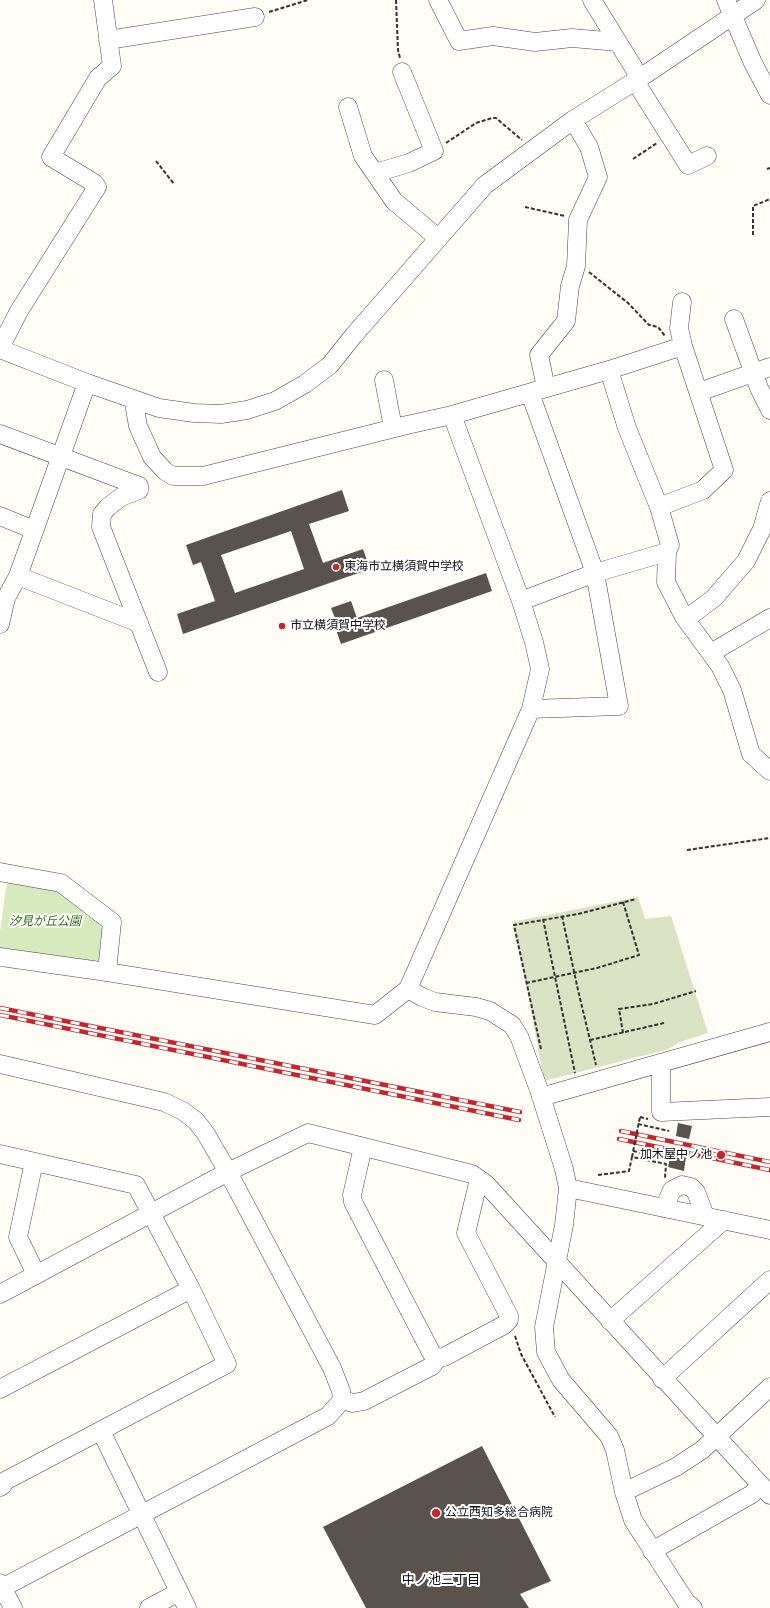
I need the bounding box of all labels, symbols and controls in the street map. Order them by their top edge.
place label: 東海市立横須賀中学校 [344,560,464,574]
marker: 東海市立横須賀中学校 [331,562,341,572]
place label: 市立横須賀中学校 [290,619,386,633]
marker: 市立横須賀中学校 [277,621,287,631]
park label: 汐見が丘公園 [9,915,81,929]
place label: 加木屋中ノ池 [640,1148,712,1162]
marker: 加木屋中ノ池 [715,1149,727,1161]
place label: 公立西知多総合病院 [445,1506,553,1520]
marker: 公立西知多総合病院 [430,1507,442,1519]
district label: 中ノ池三丁目 [402,1573,480,1589]

